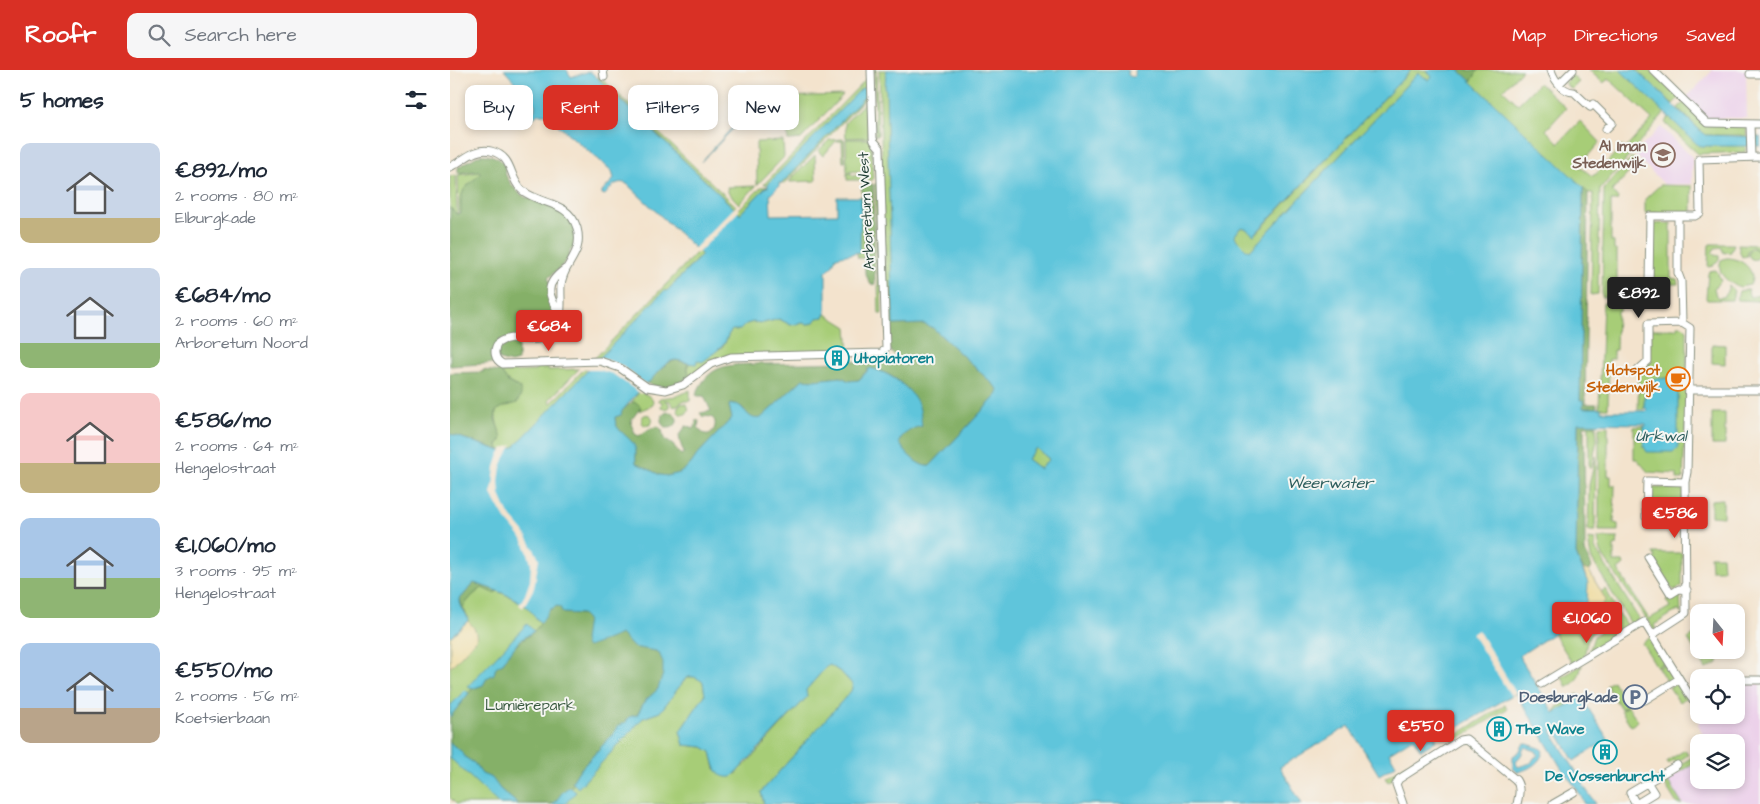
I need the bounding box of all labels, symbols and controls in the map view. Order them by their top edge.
search box [127,13,477,58]
text: Roofr [25,18,97,52]
icon: search [145,21,173,49]
text: Search here [185,22,297,49]
text: Map [1512,23,1546,48]
text: Directions [1574,23,1658,48]
text: Saved [1686,23,1735,48]
chip: Buy [465,85,533,130]
chip: Rent [543,85,618,130]
chip: Filters [628,85,718,130]
chip: New [728,85,799,130]
text: 5 homes [20,86,104,115]
icon: filters [402,86,430,114]
place label: Al Iman Stedenwijk [1572,136,1647,174]
school or university icon: Al Iman Stedenwijk [1650,142,1676,168]
street label: Arboretum West [853,151,880,271]
text: €892/mo [175,156,267,185]
icon: home [60,163,120,223]
text: 2 rooms · 80 m² [175,185,298,207]
text: Elburgkade [175,207,256,229]
pin: €892 [1609,276,1669,319]
text: €684/mo [175,281,270,310]
text: €892 [1618,282,1660,304]
icon: home [60,288,120,348]
text: 2 rooms · 60 m² [175,310,298,332]
pin: €684 [519,310,579,352]
text: €684 [527,315,571,337]
text: Arboretum Noord [175,332,308,354]
building icon: Utopiatoren [824,345,850,371]
place label: Utopiatoren [854,348,934,369]
place label: Hotspot Stedenwijk [1586,360,1661,398]
cafe icon: Hotspot Stedenwijk [1665,366,1691,392]
text: €586/mo [175,406,271,435]
icon: home [60,413,120,473]
water label: Urkwal [1635,425,1689,447]
text: 2 rooms · 64 m² [175,435,299,457]
text: Hengelostraat [175,457,276,479]
water label: Weerwater [1287,472,1375,494]
pin: €586 [1645,496,1705,539]
text: €586 [1653,502,1697,524]
text: €1,060/mo [175,531,276,560]
icon: home [60,538,120,598]
text: 3 rooms · 95 m² [175,560,297,582]
text: Hengelostraat [175,582,276,604]
pin: €1,060 [1546,602,1628,644]
north arrow [1690,604,1745,659]
map controls [1690,604,1745,789]
text: €1,060 [1563,607,1611,629]
text: €550/mo [175,656,272,685]
icon: home [60,663,120,723]
button: locate [1690,669,1745,724]
parking icon: Doesburgkade [1622,684,1648,710]
text: 2 rooms · 56 m² [175,685,299,707]
place label: Doesburgkade [1519,687,1618,710]
park label: Lumièrepark [485,695,575,716]
text: Koetsierbaan [175,707,270,729]
pin: €550 [1391,710,1451,752]
text: €550 [1398,715,1444,737]
building icon: The Wave [1486,716,1512,742]
place label: The Wave [1515,719,1585,740]
button: layers [1690,734,1745,789]
building icon: De Vossenburcht [1592,739,1618,765]
place label: De Vossenburcht [1545,766,1666,787]

